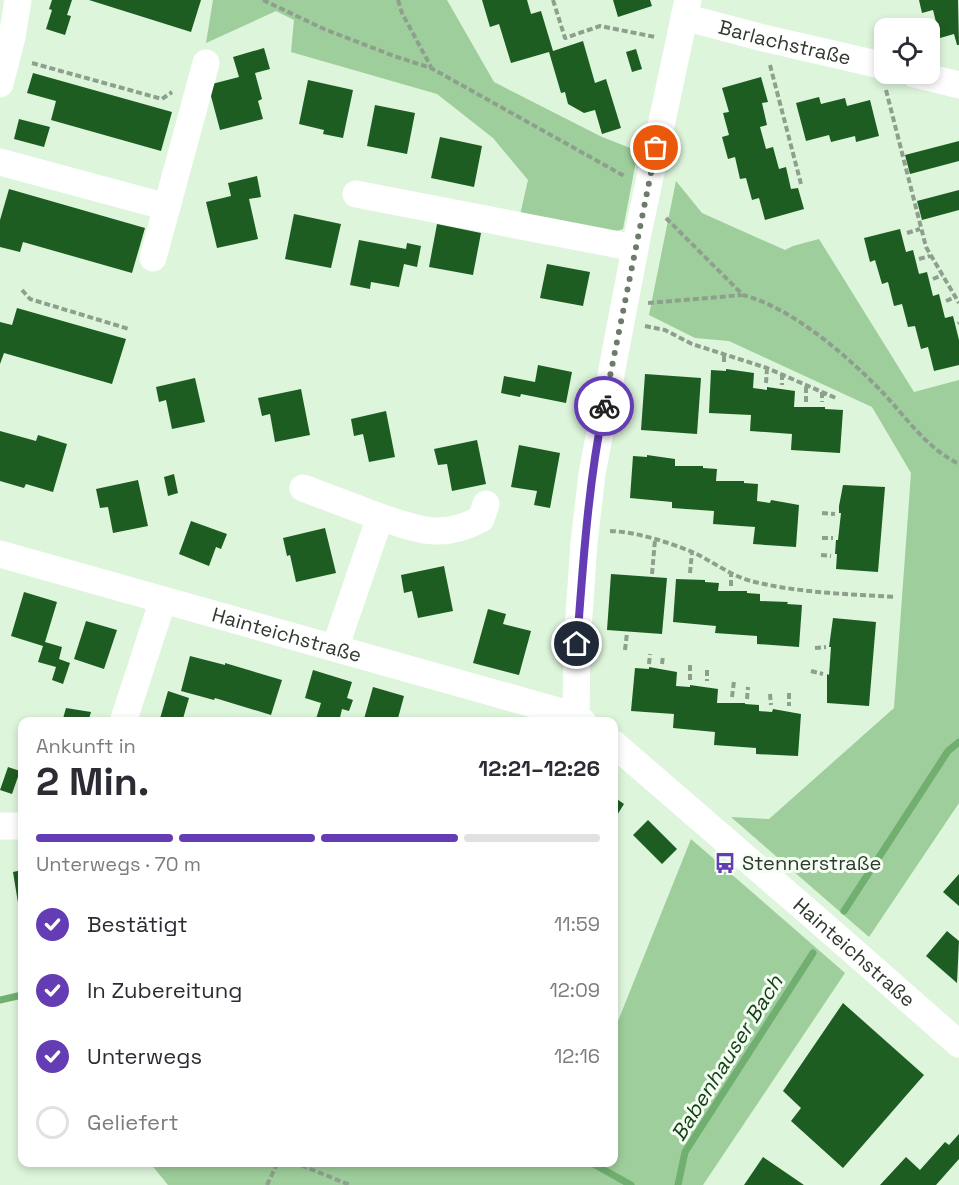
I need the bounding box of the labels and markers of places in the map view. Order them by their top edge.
pin [630,122,681,173]
pin [551,618,602,669]
place label: Stennerstraße [742,850,881,876]
bus stop icon: Stennerstraße [713,851,737,875]

